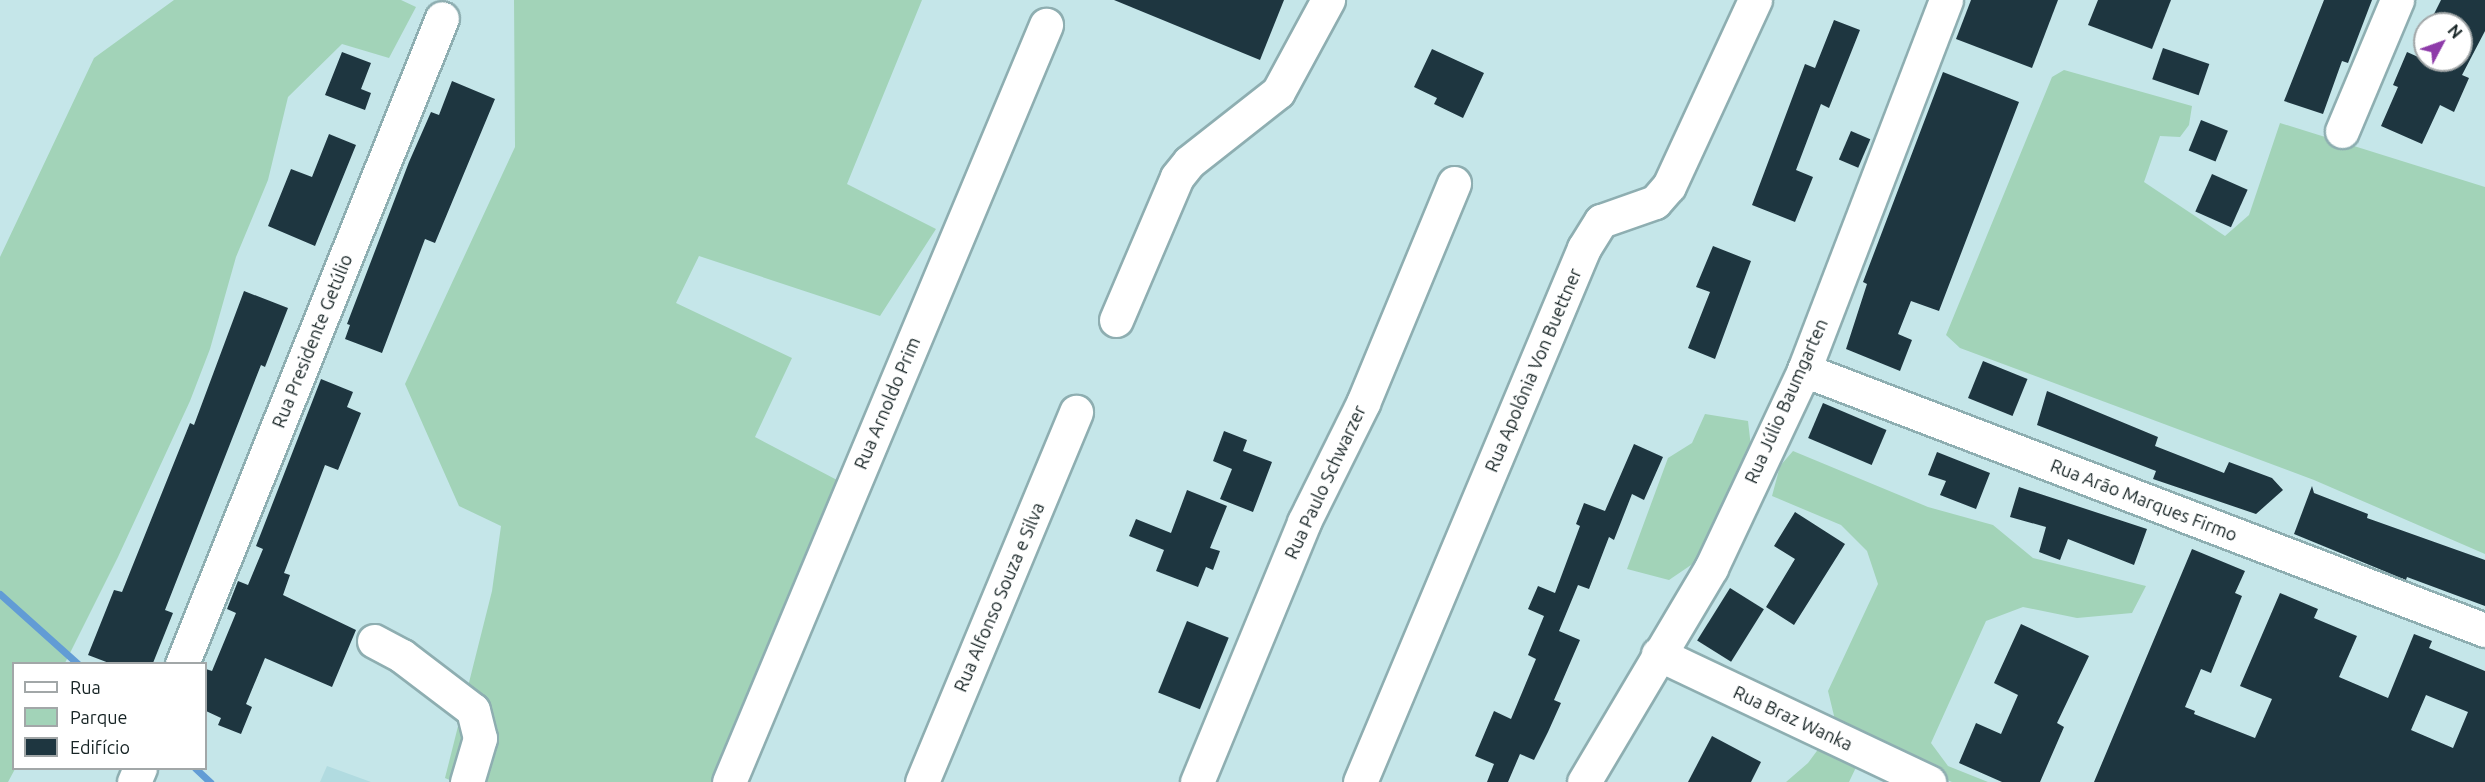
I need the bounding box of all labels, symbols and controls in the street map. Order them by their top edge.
north arrow [2413,12,2473,72]
text: N [2444,21,2466,42]
street label: Rua Presidente Getúlio [267,251,357,431]
street label: Rua Apolônia Von Buettner [1480,265,1586,475]
street label: Rua Júlio Baumgarten [1740,315,1832,487]
street label: Rua Arnoldo Prim [849,334,925,472]
street label: Rua Paulo Schwarzer [1280,402,1370,562]
street label: Rua Arão Marques Firmo [2048,454,2240,546]
street label: Rua Alfonso Souza e Silva [949,499,1049,695]
legend [12,662,207,770]
text: Rua [70,677,101,697]
street label: Rua Braz Wanka [1730,681,1856,755]
text: Parque [70,707,127,727]
text: Edifício [70,737,130,757]

